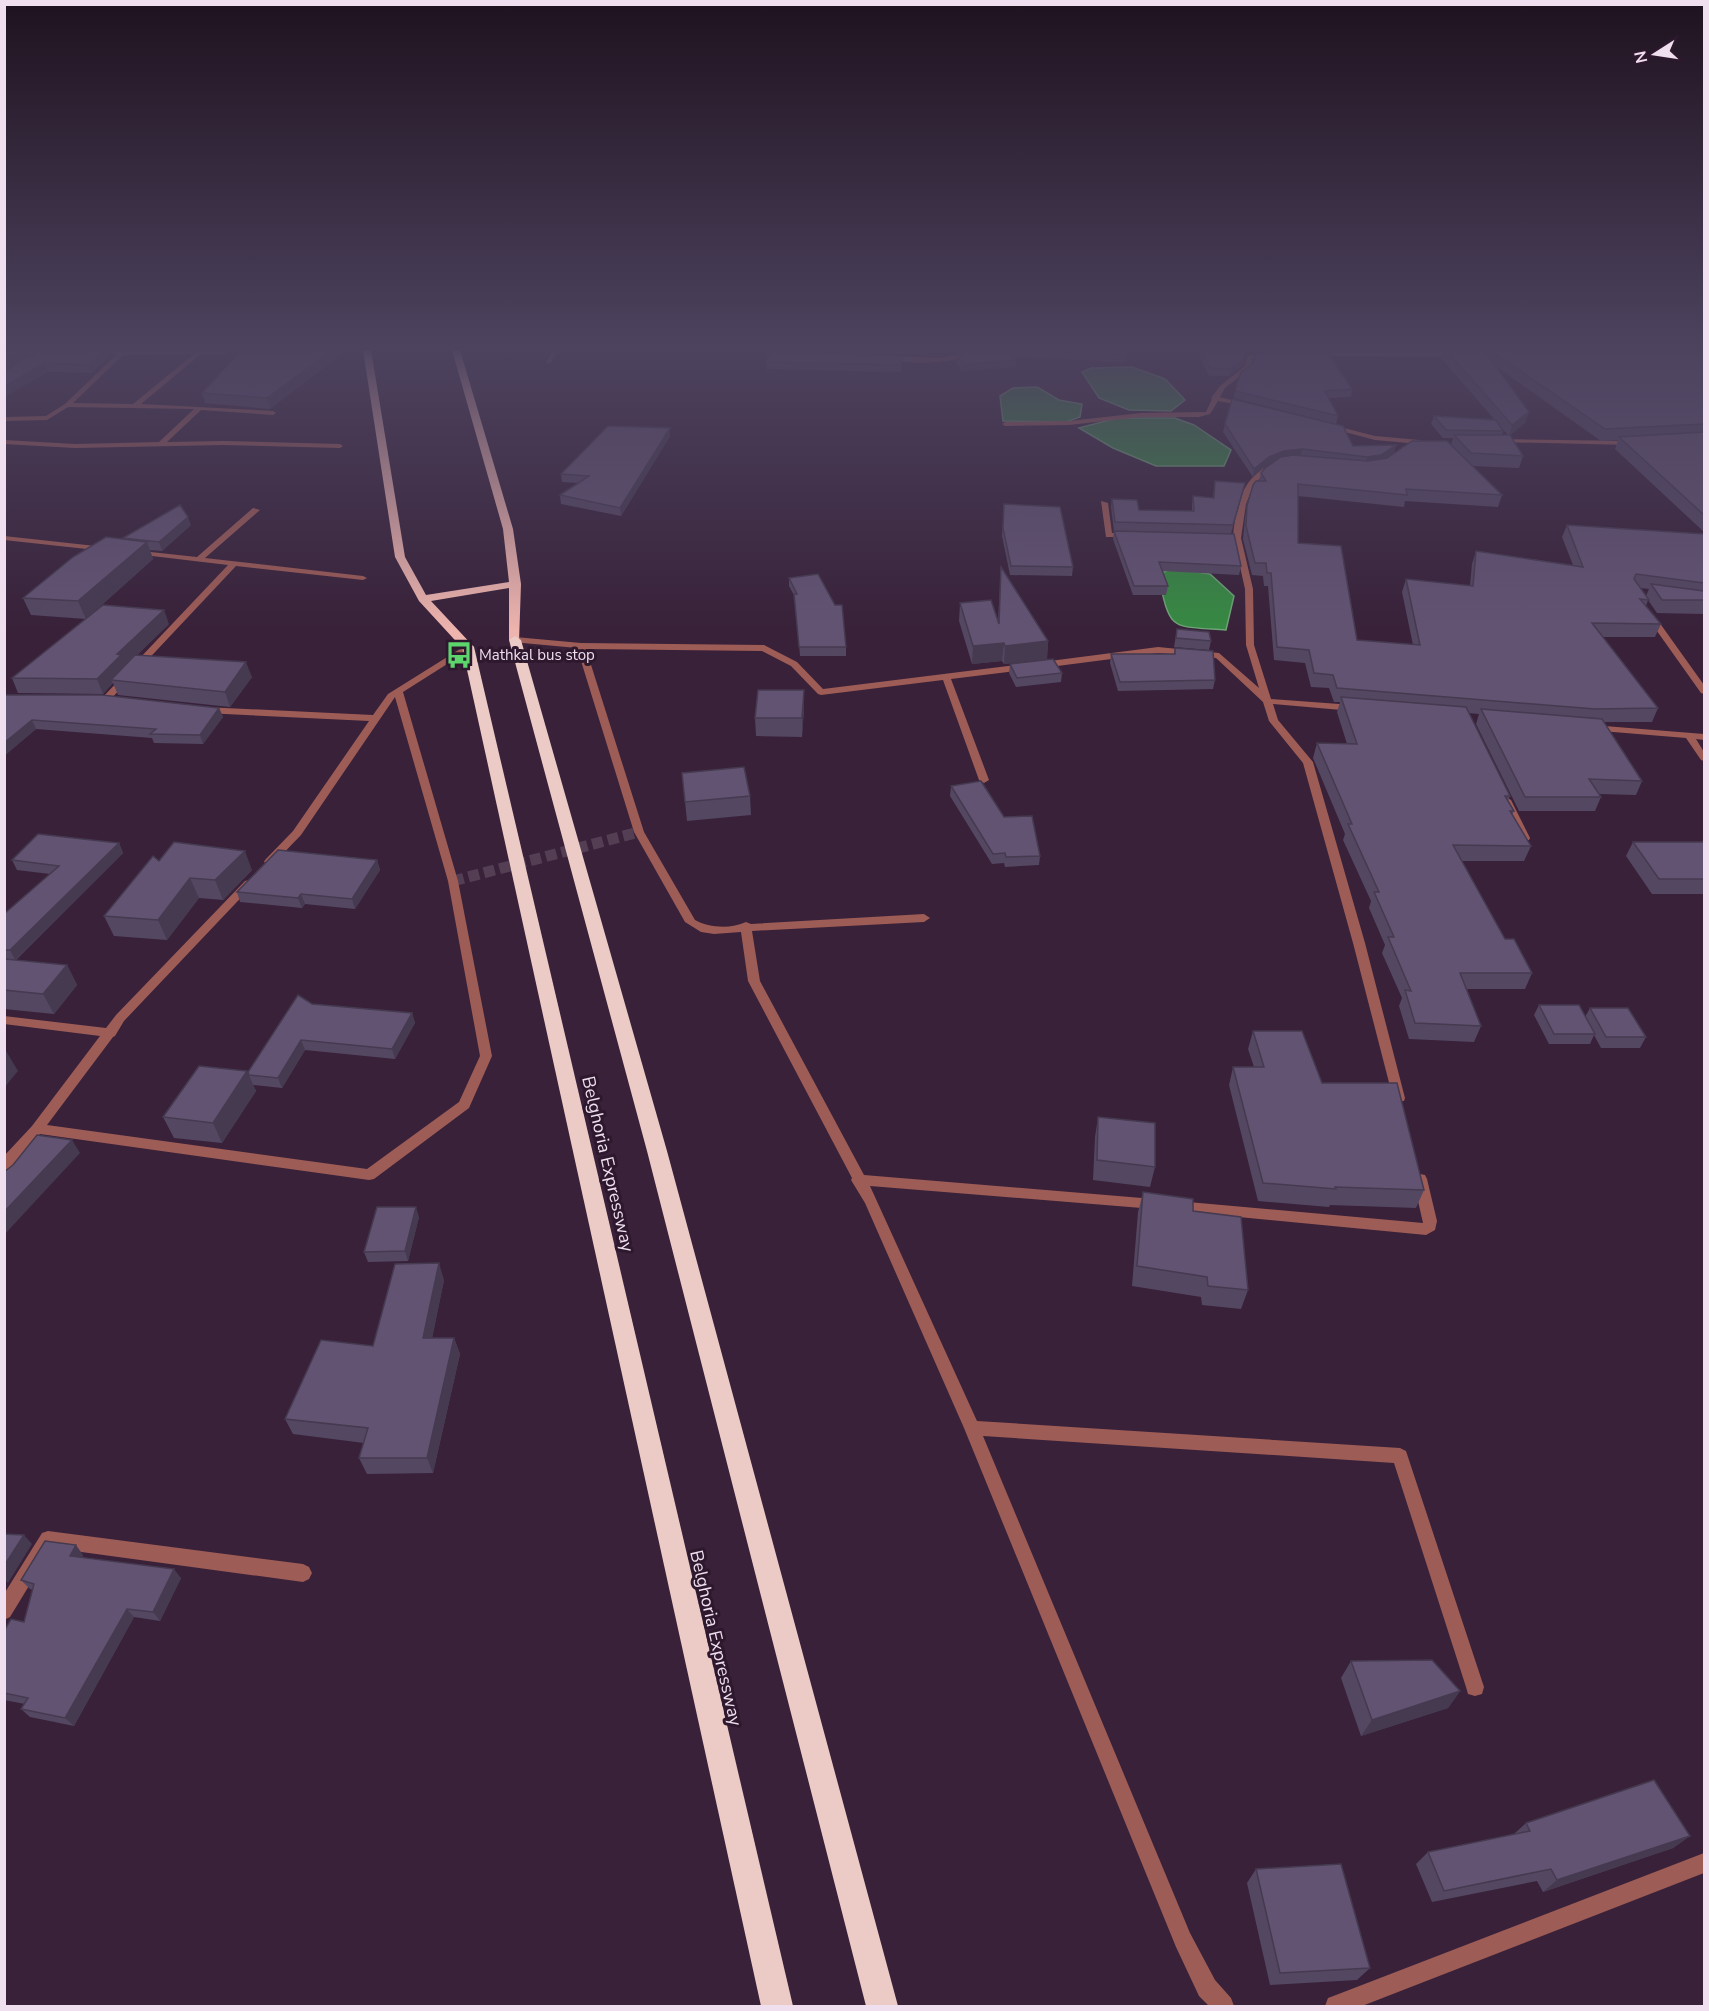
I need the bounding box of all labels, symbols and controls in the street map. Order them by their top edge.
north arrow [1625,24,1685,84]
text: N [1629,49,1653,65]
bus stop icon: Mathkal bus stop [444,640,474,670]
place label: Mathkal bus stop [479,645,595,665]
street label: Belghoria Expressway [576,1074,640,1255]
street label: Belghoria Expressway [684,1548,748,1729]

